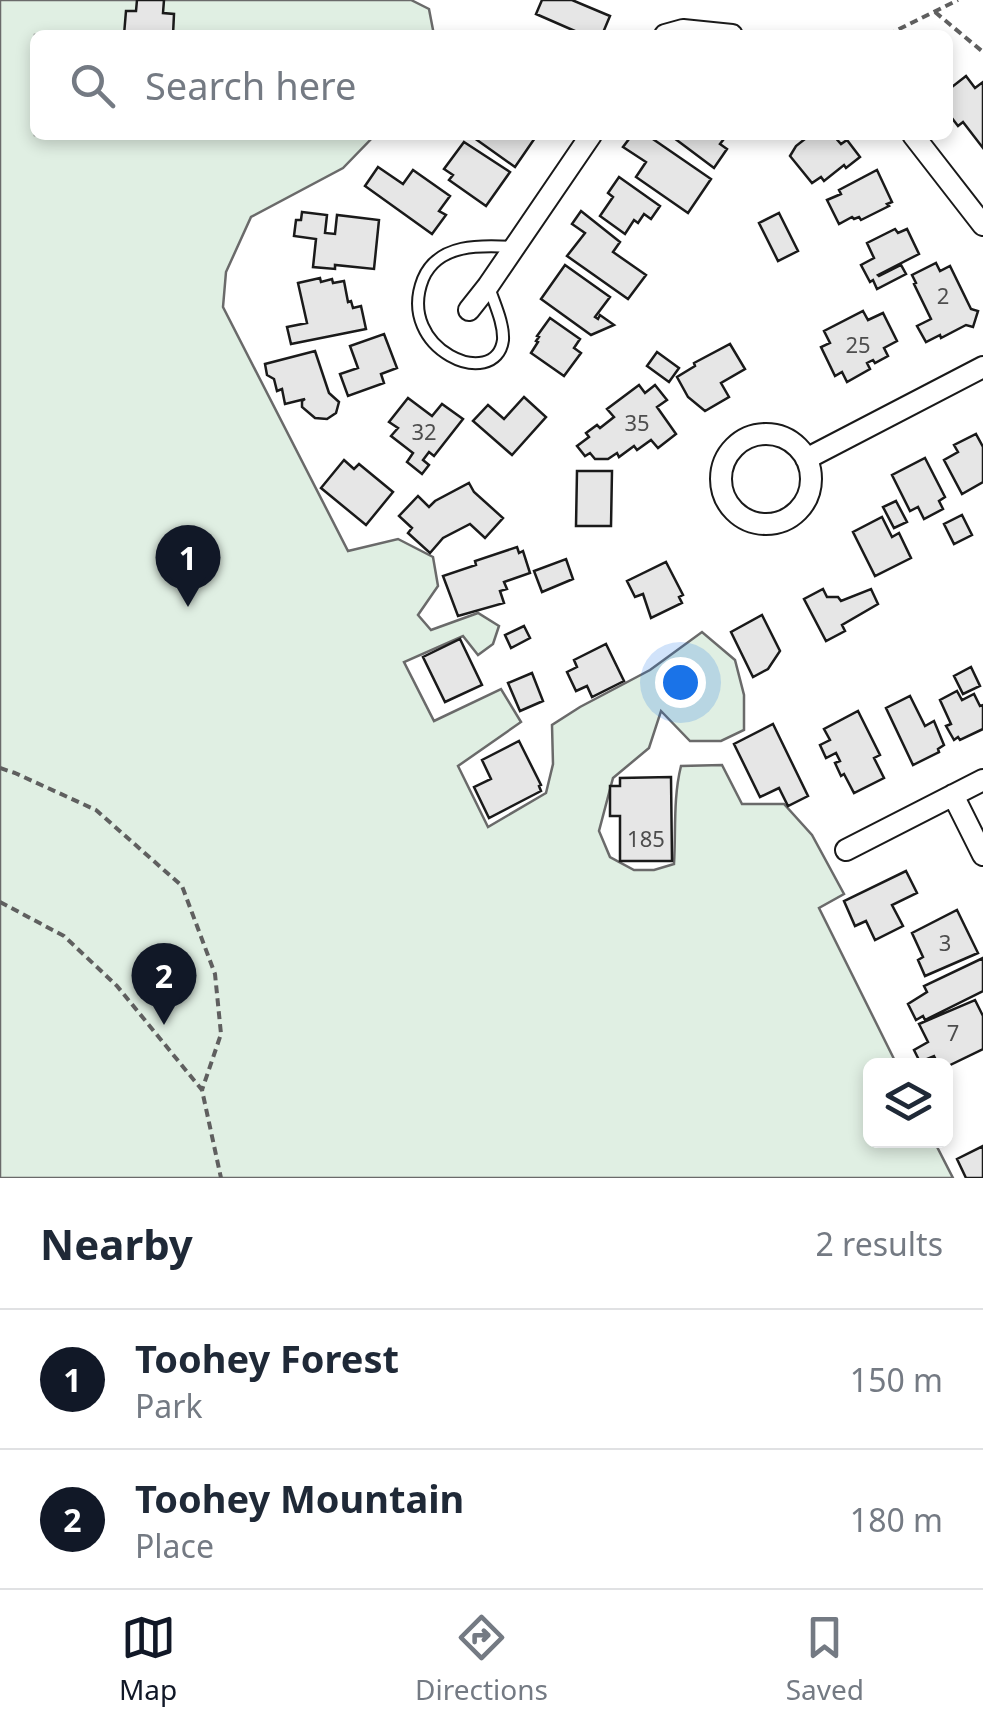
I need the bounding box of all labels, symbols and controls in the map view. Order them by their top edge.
search box [30,30,953,140]
icon: search [65,58,120,113]
text: Search here [145,59,356,111]
house number: 2 [937,280,949,310]
house number: 25 [845,329,871,359]
house number: 35 [624,407,650,437]
house number: 32 [411,416,437,446]
pin: 1 [156,524,220,607]
your location [655,657,706,708]
house number: 185 [627,823,665,853]
house number: 3 [939,927,951,957]
pin: 2 [132,942,196,1025]
house number: 7 [947,1017,959,1047]
map controls [863,1058,953,1148]
button: layers [863,1058,953,1148]
text: Nearby [40,1215,193,1272]
text: 2 results [816,1222,943,1265]
text: Toohey Forest [135,1332,399,1384]
text: 1 [63,1358,82,1401]
text: 150 m [850,1358,943,1401]
text: Park [135,1384,203,1427]
text: Toohey Mountain [135,1472,464,1524]
text: 2 [63,1498,82,1541]
text: 180 m [850,1498,943,1541]
text: Place [135,1524,214,1567]
tab: Map [119,1610,177,1708]
tab: Directions [415,1610,548,1708]
tab: Saved [786,1610,864,1708]

